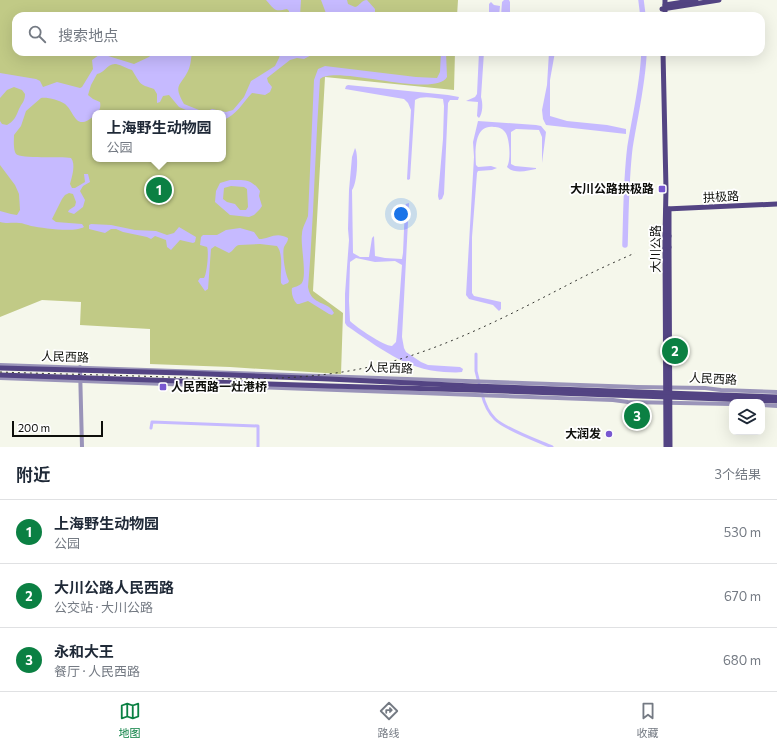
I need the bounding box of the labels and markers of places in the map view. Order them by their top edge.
pin: 1 [146,175,172,205]
place label: 大川公路拱极路 [570,181,654,195]
marker: 大川公路拱极路 [657,184,667,194]
pin: 2 [662,336,688,366]
place label: 人民西路一灶港桥 [171,379,267,393]
marker: 人民西路一灶港桥 [158,382,168,392]
pin: 3 [624,401,650,431]
place label: 大润发 [565,426,601,440]
marker: 大润发 [604,429,614,439]

